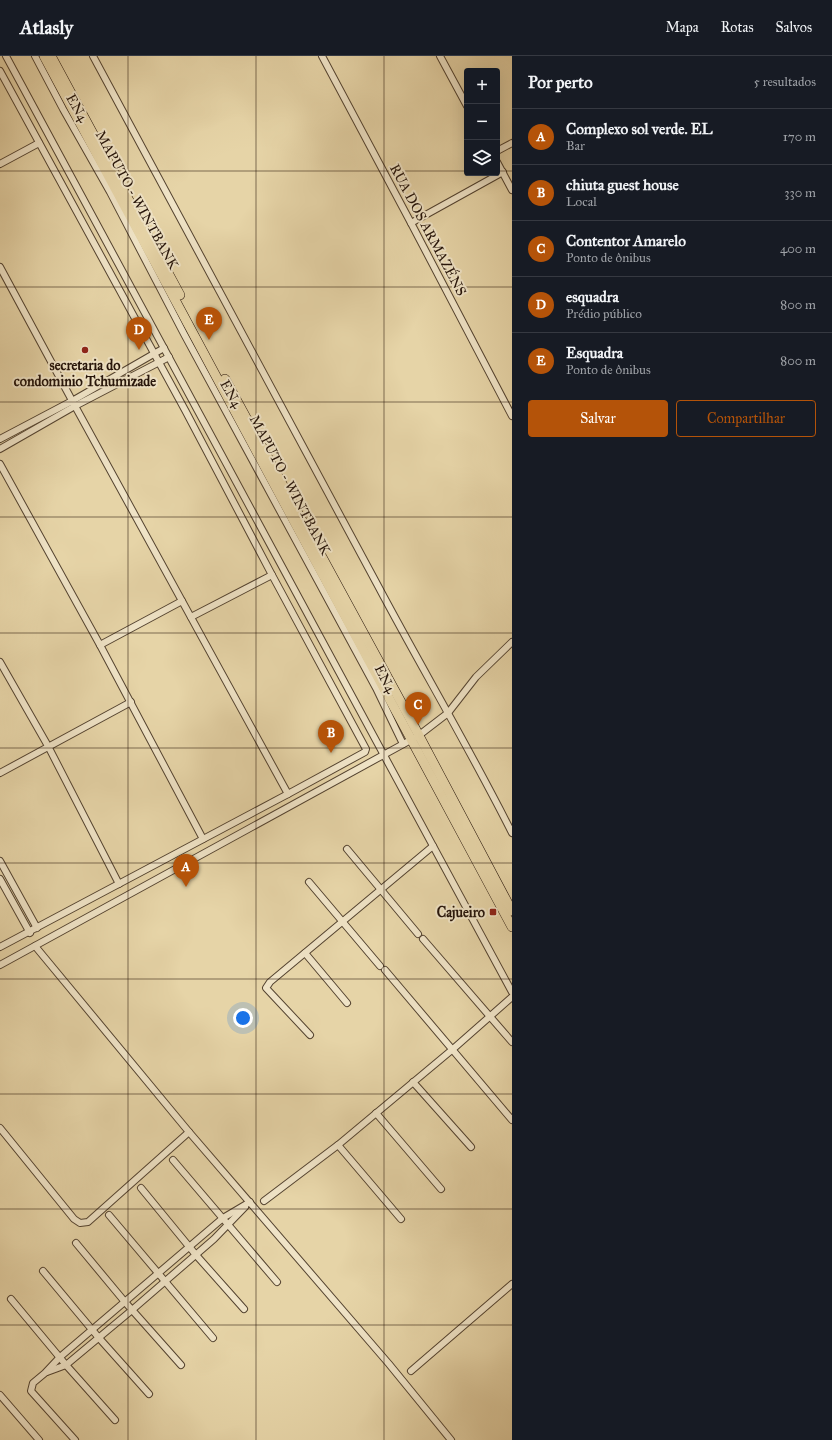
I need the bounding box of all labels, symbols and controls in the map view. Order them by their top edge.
text: Atlasly [20,16,73,39]
text: Mapa [665,19,699,36]
text: Rotas [721,19,754,36]
text: Salvos [776,19,812,36]
map controls [464,68,500,176]
button: + [464,68,500,104]
text: Por perto [528,72,593,93]
text: 5 resultados [754,74,816,90]
street label: EN4 [62,91,92,126]
button: − [464,104,500,140]
text: Complexo sol verde. EL [566,120,713,138]
street label: MAPUTO - WINTBANK [92,128,183,273]
text: A [537,129,545,145]
text: 170 m [783,129,816,145]
text: Bar [566,138,585,154]
button: layers [464,140,500,176]
street label: RUA DOS ARMAZÉNS [386,160,472,299]
text: chiuta guest house [566,176,679,194]
text: B [537,185,545,201]
text: 330 m [784,185,816,201]
text: Local [566,194,597,210]
text: Contentor Amarelo [566,232,686,250]
text: C [537,241,545,257]
text: 400 m [780,241,816,257]
text: Ponto de ônibus [566,250,651,266]
text: esquadra [566,288,619,306]
text: D [536,297,546,313]
text: 800 m [780,297,816,313]
text: Prédio público [566,306,642,322]
pin: E [196,307,222,340]
pin: D [126,317,152,350]
text: Esquadra [566,344,623,362]
marker: secretaria do condominio Tchumizade [80,345,90,355]
text: E [536,353,546,369]
text: 800 m [780,353,816,369]
place label: secretaria do condominio Tchumizade [14,357,156,390]
text: Ponto de ônibus [566,362,651,378]
street label: EN4 [216,377,246,412]
button: Salvar [528,400,668,437]
button: Compartilhar [676,400,816,437]
street label: MAPUTO - WINTBANK [246,412,335,559]
street label: EN4 [371,662,400,697]
pin: C [405,692,431,725]
pin: B [318,720,344,753]
pin: A [173,854,199,887]
place label: Cajueiro [437,904,485,922]
marker: Cajueiro [488,907,498,917]
your location [233,1008,253,1028]

